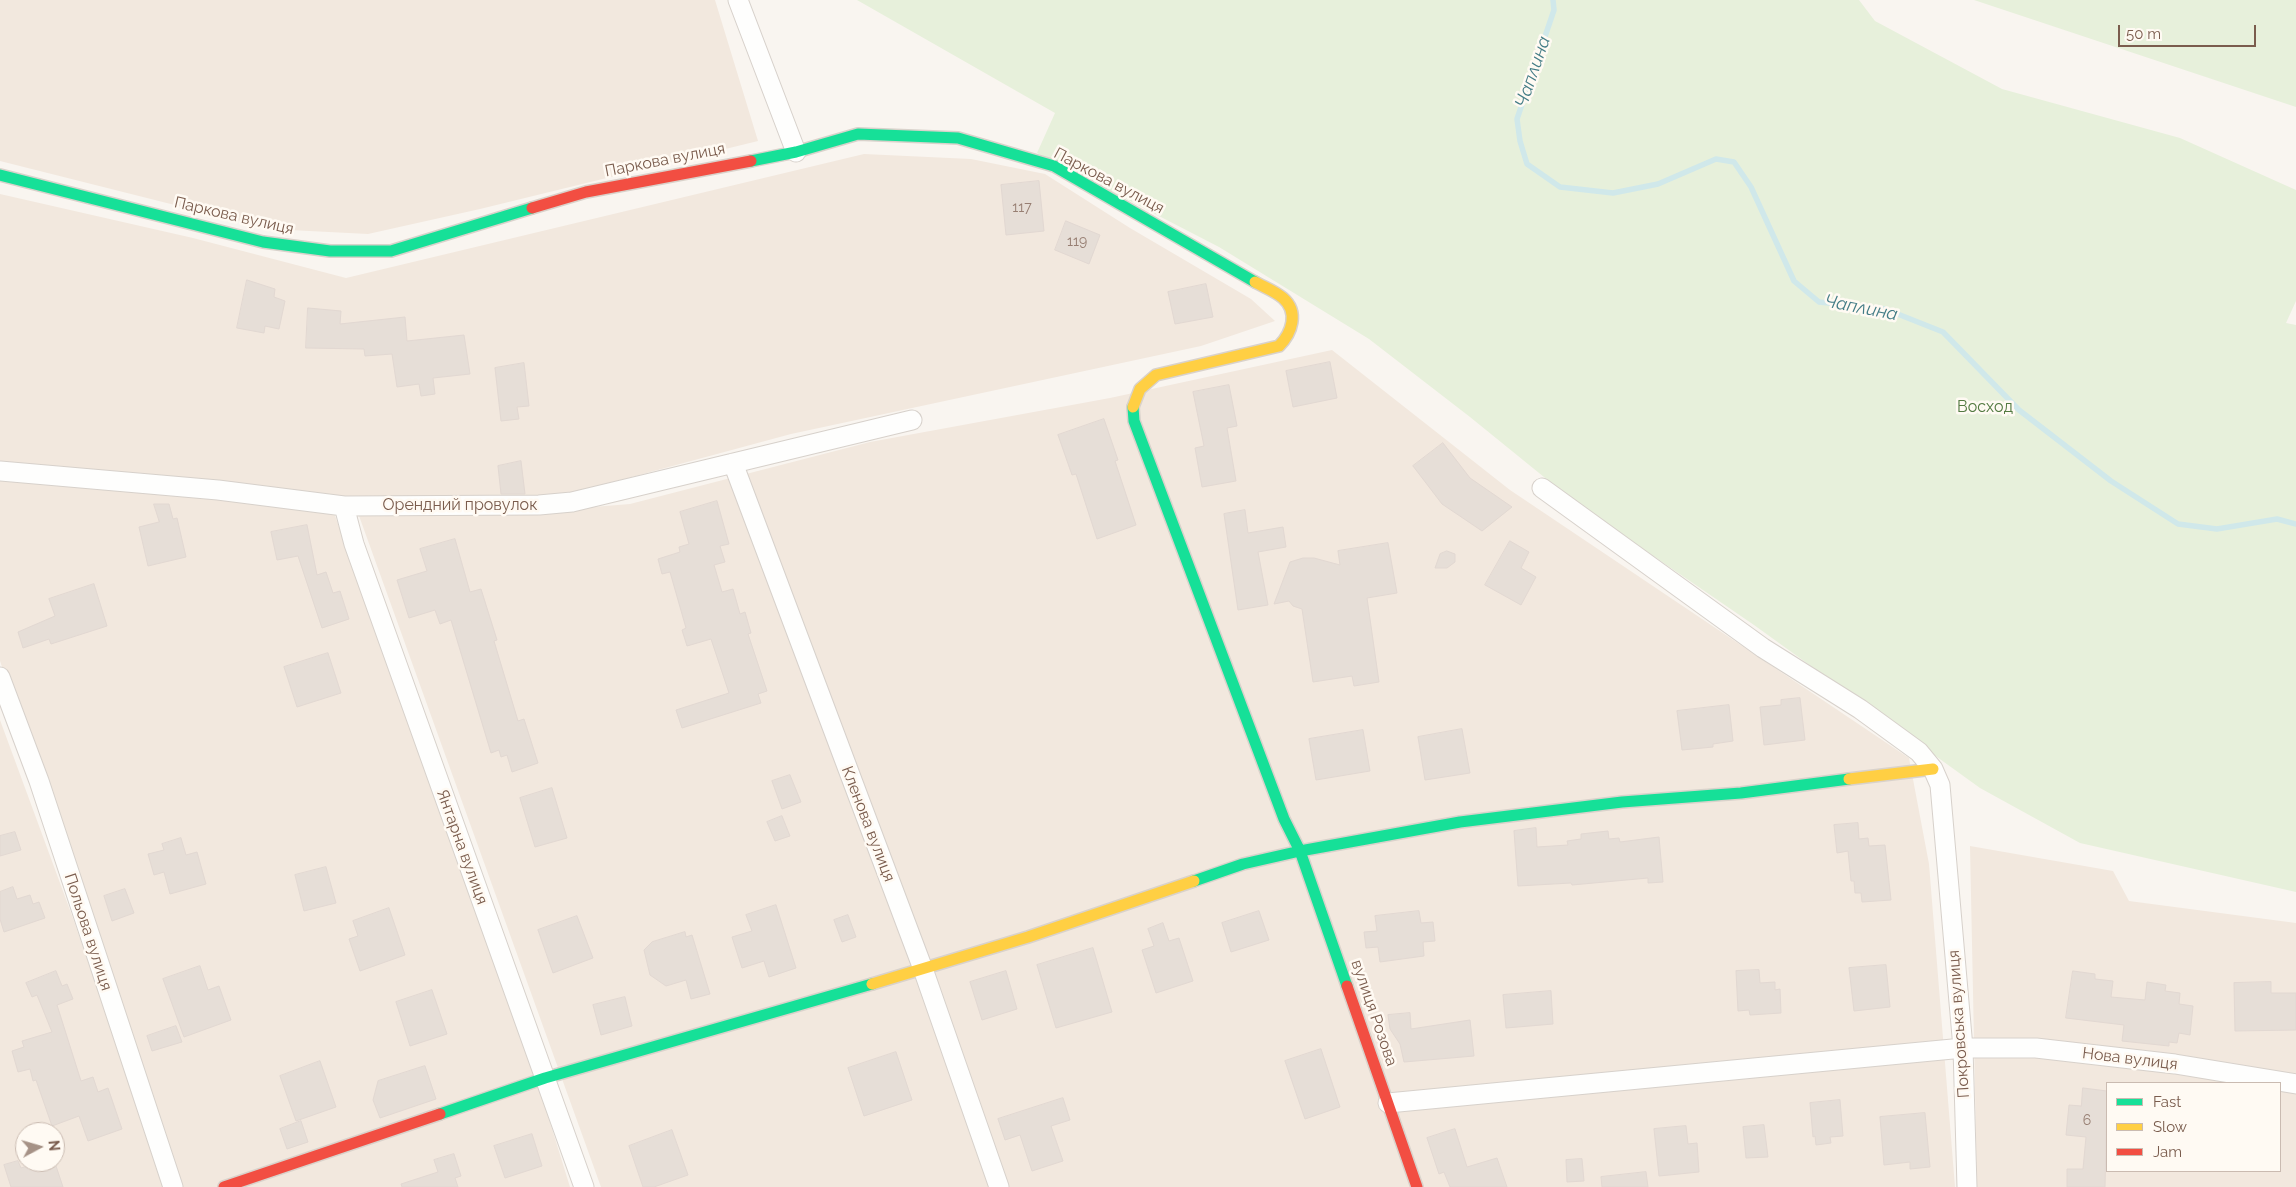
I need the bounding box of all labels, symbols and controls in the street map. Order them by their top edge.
scale bar [2121,15,2258,47]
text: 50 m [2126,25,2161,43]
water label: Чаплина [1511,34,1555,110]
street label: Паркова вулиця [603,139,727,181]
street label: Паркова вулиця [1051,144,1167,218]
street label: Паркова вулиця [172,193,296,239]
house number: 117 [1012,200,1032,216]
house number: 119 [1067,234,1087,250]
water label: Чаплина [1823,290,1899,326]
park label: Восход [1957,397,2013,417]
street label: Орендний провулок [383,495,537,515]
street label: Кленова вулиця [837,763,899,885]
street label: Янтарна вулиця [432,787,492,907]
street label: Польова вулиця [60,871,116,993]
street label: Покровська вулиця [1944,949,1974,1099]
street label: вулиця Розова [1347,957,1401,1069]
street label: Нова вулиця [2081,1044,2179,1074]
legend [2106,1082,2281,1172]
text: Fast [2153,1093,2181,1111]
house number: 6 [2083,1113,2091,1129]
text: Slow [2153,1118,2187,1136]
north arrow [15,1122,65,1172]
text: N [45,1139,62,1152]
text: Jam [2153,1143,2182,1161]

